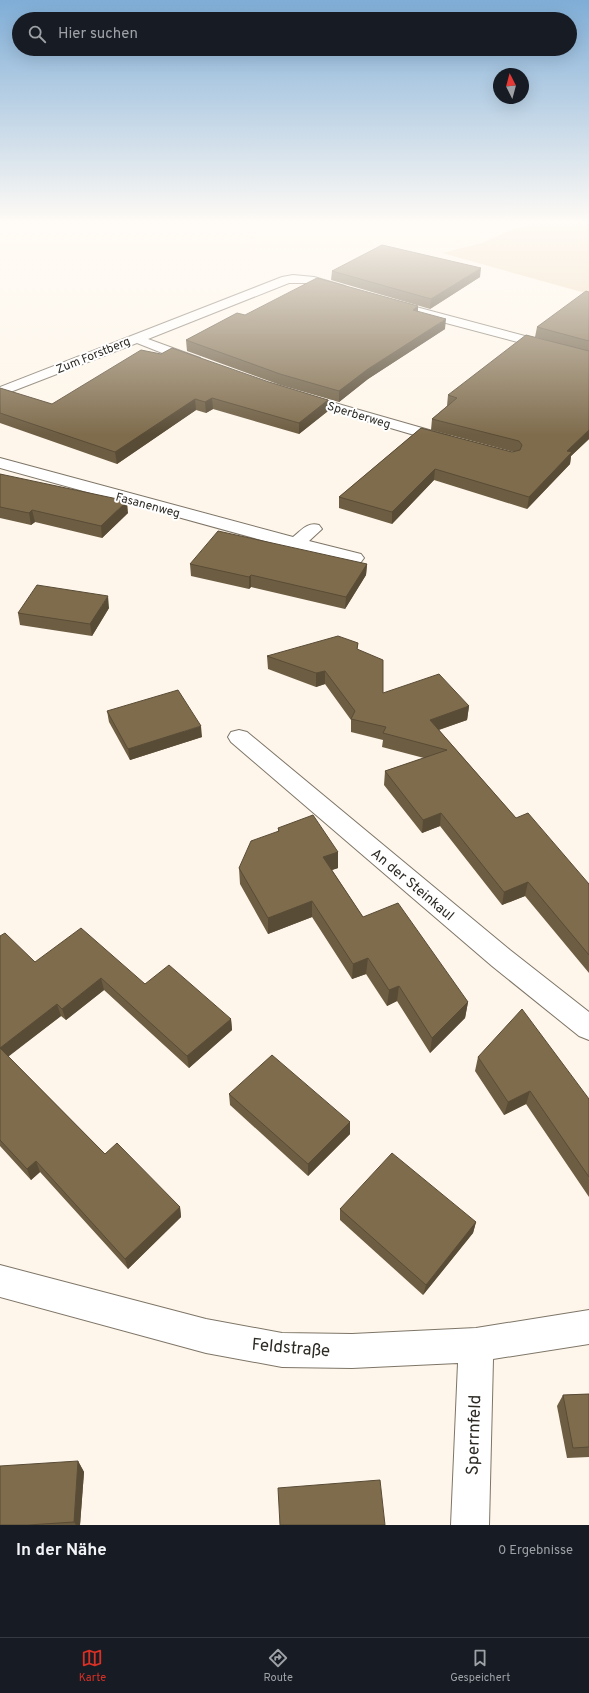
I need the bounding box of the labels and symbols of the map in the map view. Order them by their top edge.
north arrow [493,68,529,104]
street label: Zum Forstberg [54,334,133,378]
street label: Sperberweg [325,399,392,433]
street label: Fasanenweg [114,490,182,522]
street label: An der Steinkaul [367,845,457,925]
street label: Feldstraße [251,1335,331,1363]
street label: Sperrnfeld [463,1395,487,1476]

